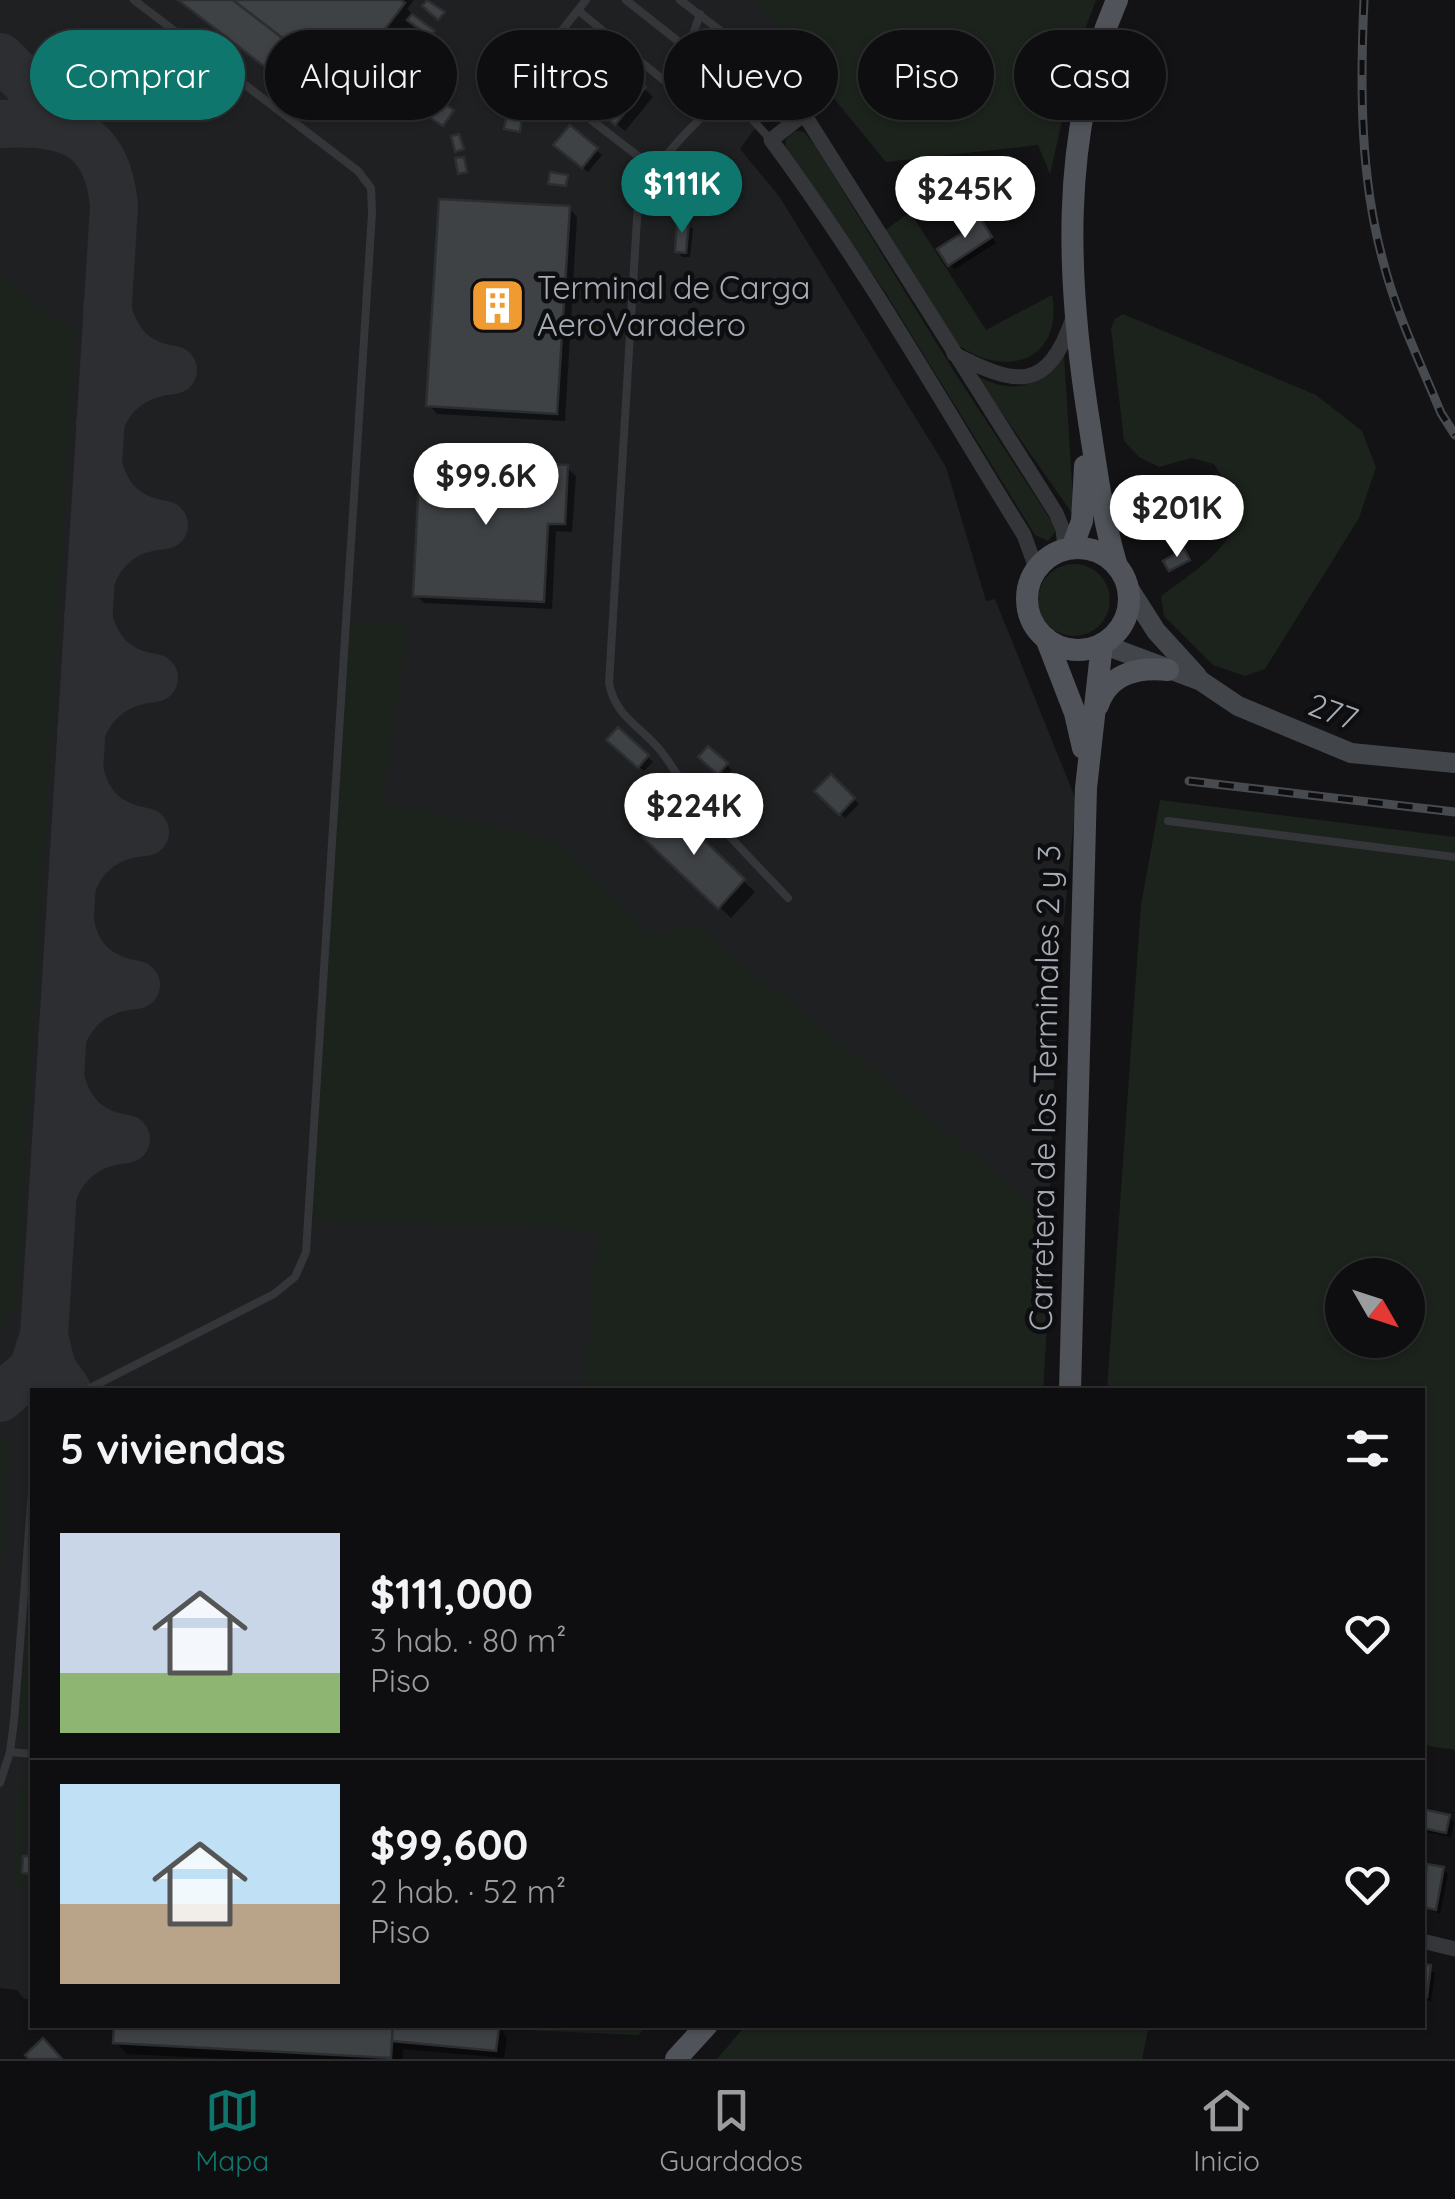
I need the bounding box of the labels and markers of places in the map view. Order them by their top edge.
pin: $111K [612,151,752,236]
pin: $245K [895,156,1035,241]
place label: Terminal de Carga AeroVaradero [537,267,810,344]
building icon: Terminal de Carga AeroVaradero [468,276,528,336]
pin: $99.6K [405,443,567,528]
pin: $201K [1107,475,1247,560]
pin: $224K [624,773,764,858]

